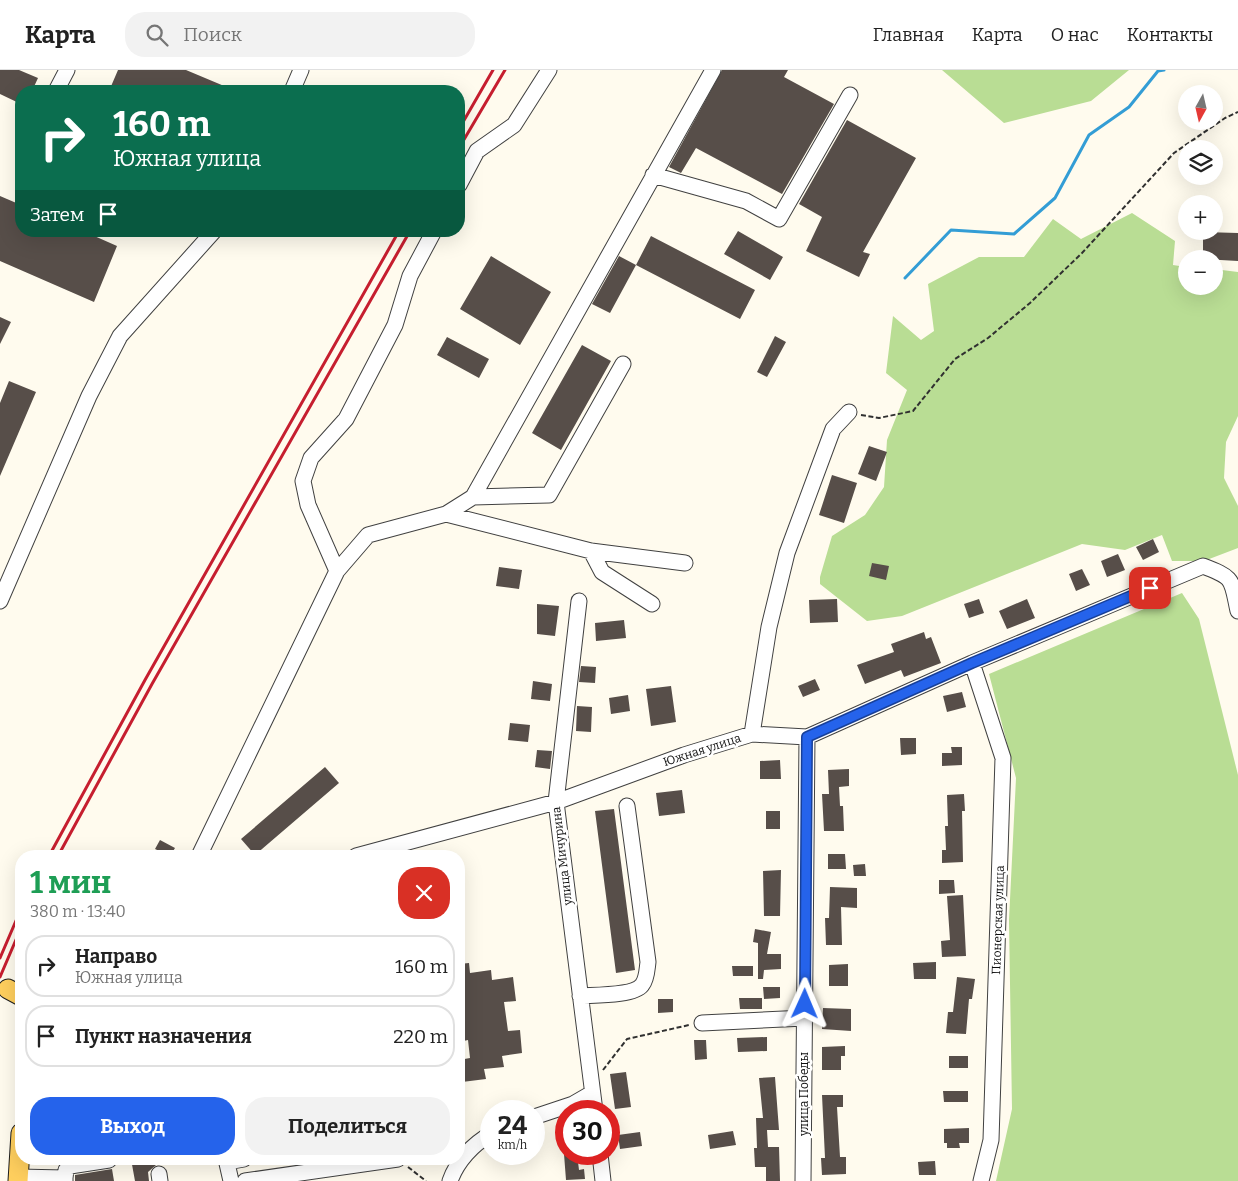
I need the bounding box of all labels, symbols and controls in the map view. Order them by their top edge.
search box [125,12,475,57]
text: Карта [25,21,95,49]
icon: search [143,21,171,49]
text: Поиск [183,23,242,46]
text: Главная [873,24,944,46]
text: Карта [972,24,1023,46]
text: О нас [1051,24,1099,46]
text: Контакты [1127,24,1213,46]
north arrow [1178,85,1222,130]
map controls [1178,85,1223,295]
text: 160 m [113,103,211,145]
icon: right [30,105,95,170]
button: layers [1178,140,1223,185]
text: Южная улица [113,145,261,172]
button: + [1178,195,1223,240]
icon: arrive [94,200,122,228]
text: Затем [30,203,84,226]
button: − [1178,250,1223,295]
pin [1129,567,1171,609]
icon: arrive [1136,574,1164,602]
street label: Южная улица [661,731,743,769]
street label: улица Мичурина [549,805,575,907]
text: 1 мин [30,865,111,901]
street label: Пионерская улица [989,865,1007,975]
button: close [398,867,450,919]
text: 380 m · 13:40 [30,902,126,921]
text: Направо [75,945,157,968]
icon: right [32,952,60,980]
text: 160 m [395,955,448,978]
text: Южная улица [75,968,183,987]
position arrow [778,977,830,1029]
icon: arrive [32,1022,60,1050]
text: Пункт назначения [75,1025,252,1048]
text: 220 m [393,1025,448,1048]
street label: улица Победы [797,1052,811,1137]
button: Выход [30,1097,235,1155]
button: Поделиться [245,1097,450,1155]
speed limit sign: 30 [555,1100,620,1165]
text: 24 [498,1111,527,1141]
text: km/h [498,1138,527,1152]

